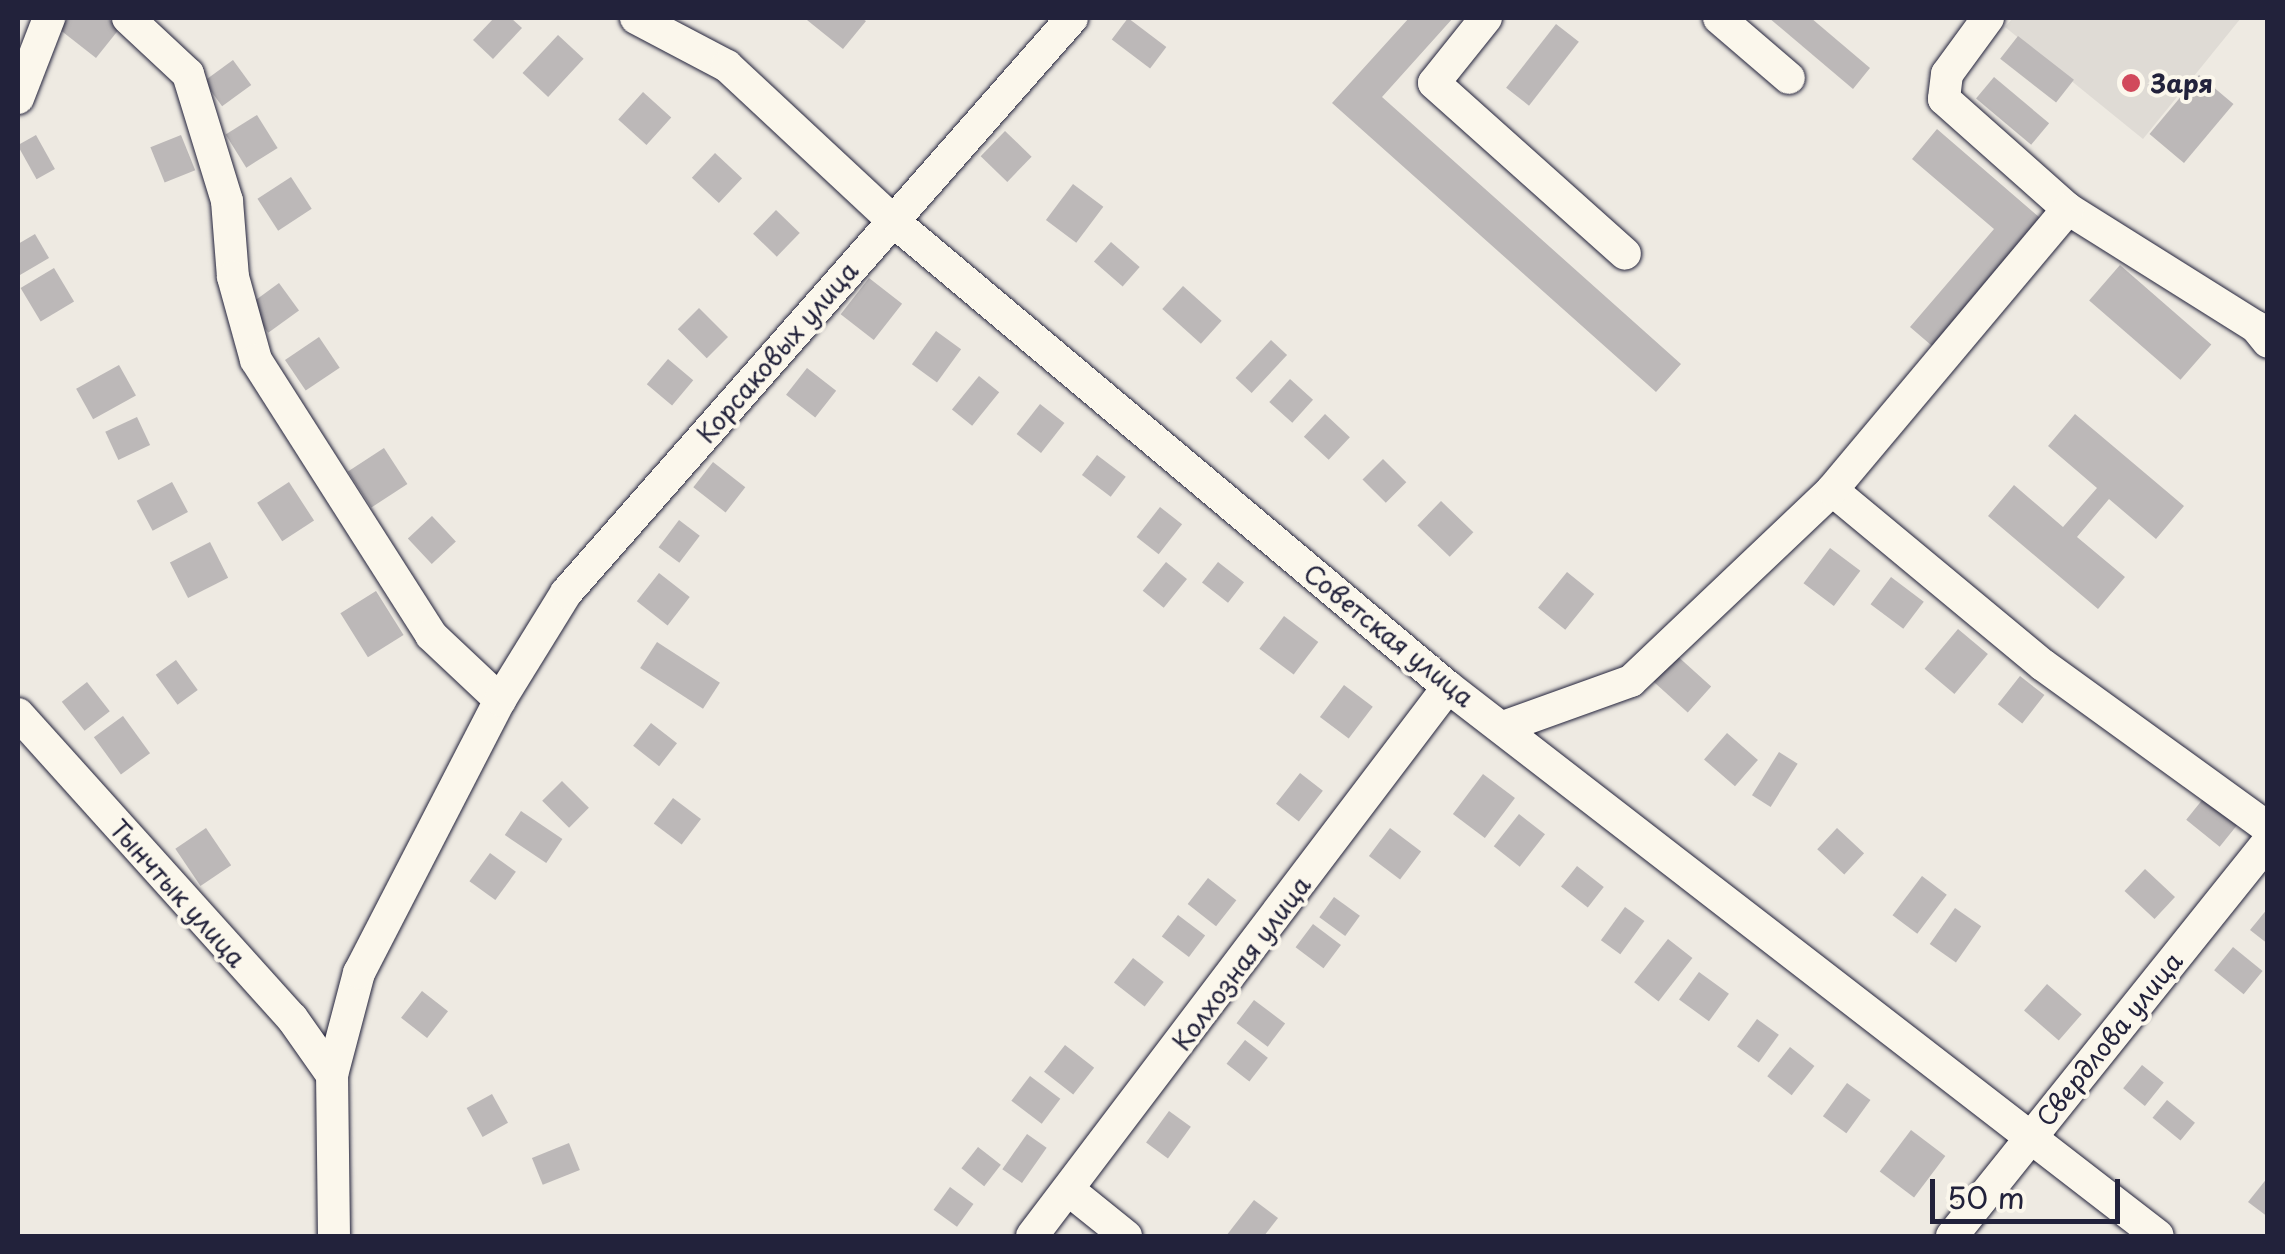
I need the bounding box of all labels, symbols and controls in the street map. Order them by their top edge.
place label: Заря [2151,68,2213,98]
marker: Заря [2120,72,2142,94]
street label: Корсаковых улица [690,256,864,448]
street label: Советская улица [1298,557,1480,713]
street label: Тынчтык улица [103,812,253,974]
street label: Колхозная улица [1165,869,1317,1057]
street label: Свердлова улица [2029,946,2189,1132]
scale bar [1935,1159,2125,1221]
text: 50 m [1947,1174,2025,1219]

